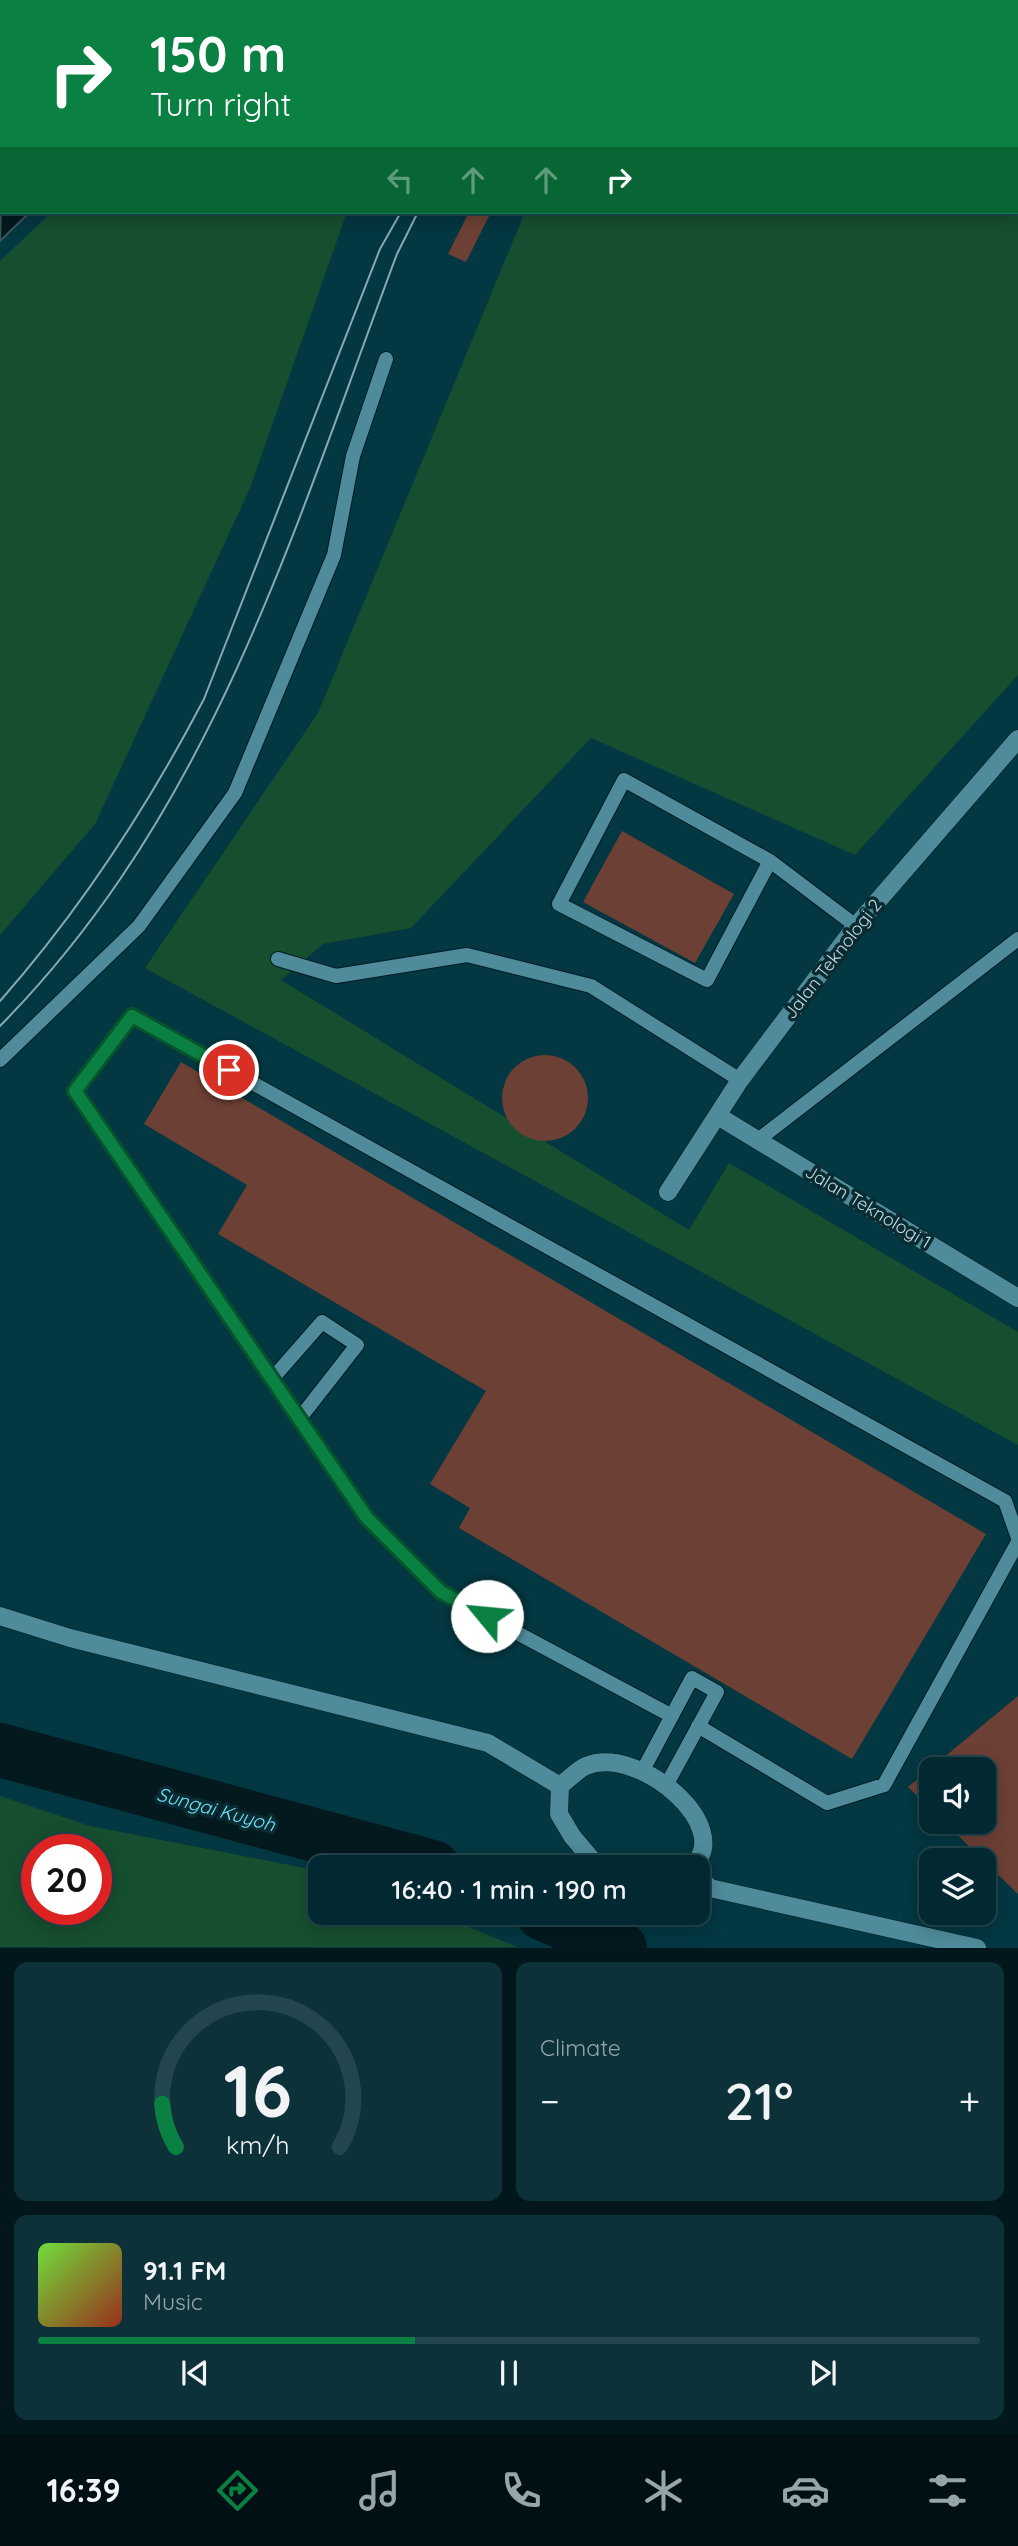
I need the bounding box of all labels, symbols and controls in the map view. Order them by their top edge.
text: 150 m [150,23,286,84]
icon: right [35,28,126,119]
text: Turn right [150,84,291,124]
icon: left [381,161,419,199]
icon: ahead [454,161,492,199]
icon: ahead [527,161,565,199]
icon: right [600,161,638,199]
street label: Jalan Teknologi 2 [779,894,887,1023]
pin [199,1040,259,1100]
icon: arrive [210,1051,248,1089]
street label: Jalan Teknologi 1 [801,1160,935,1253]
position arrow [450,1579,524,1653]
map controls [919,1757,996,1925]
button: sound [919,1757,996,1834]
water label: Sungai Kuyoh [154,1782,279,1837]
speed limit sign: 20 [21,1834,112,1925]
button: layers [919,1848,996,1925]
text: 16:40 · 1 min · 190 m [391,1873,627,1906]
text: Climate [540,2033,621,2062]
text: 16 [224,2045,292,2136]
text: 21° [725,2068,793,2133]
text: − [540,2077,560,2125]
text: + [959,2077,980,2125]
text: km/h [226,2129,290,2160]
text: 91.1 FM [143,2254,226,2287]
text: Music [143,2287,203,2316]
icon: previous [176,2354,214,2392]
icon: pause [490,2354,528,2392]
icon: next [804,2354,842,2392]
icon: directions [213,2466,262,2515]
icon: music [355,2466,404,2515]
icon: phone [497,2466,546,2515]
icon: climate [639,2466,688,2515]
icon: car [781,2466,830,2515]
icon: filters [923,2466,972,2515]
text: 16:39 [46,2470,121,2510]

